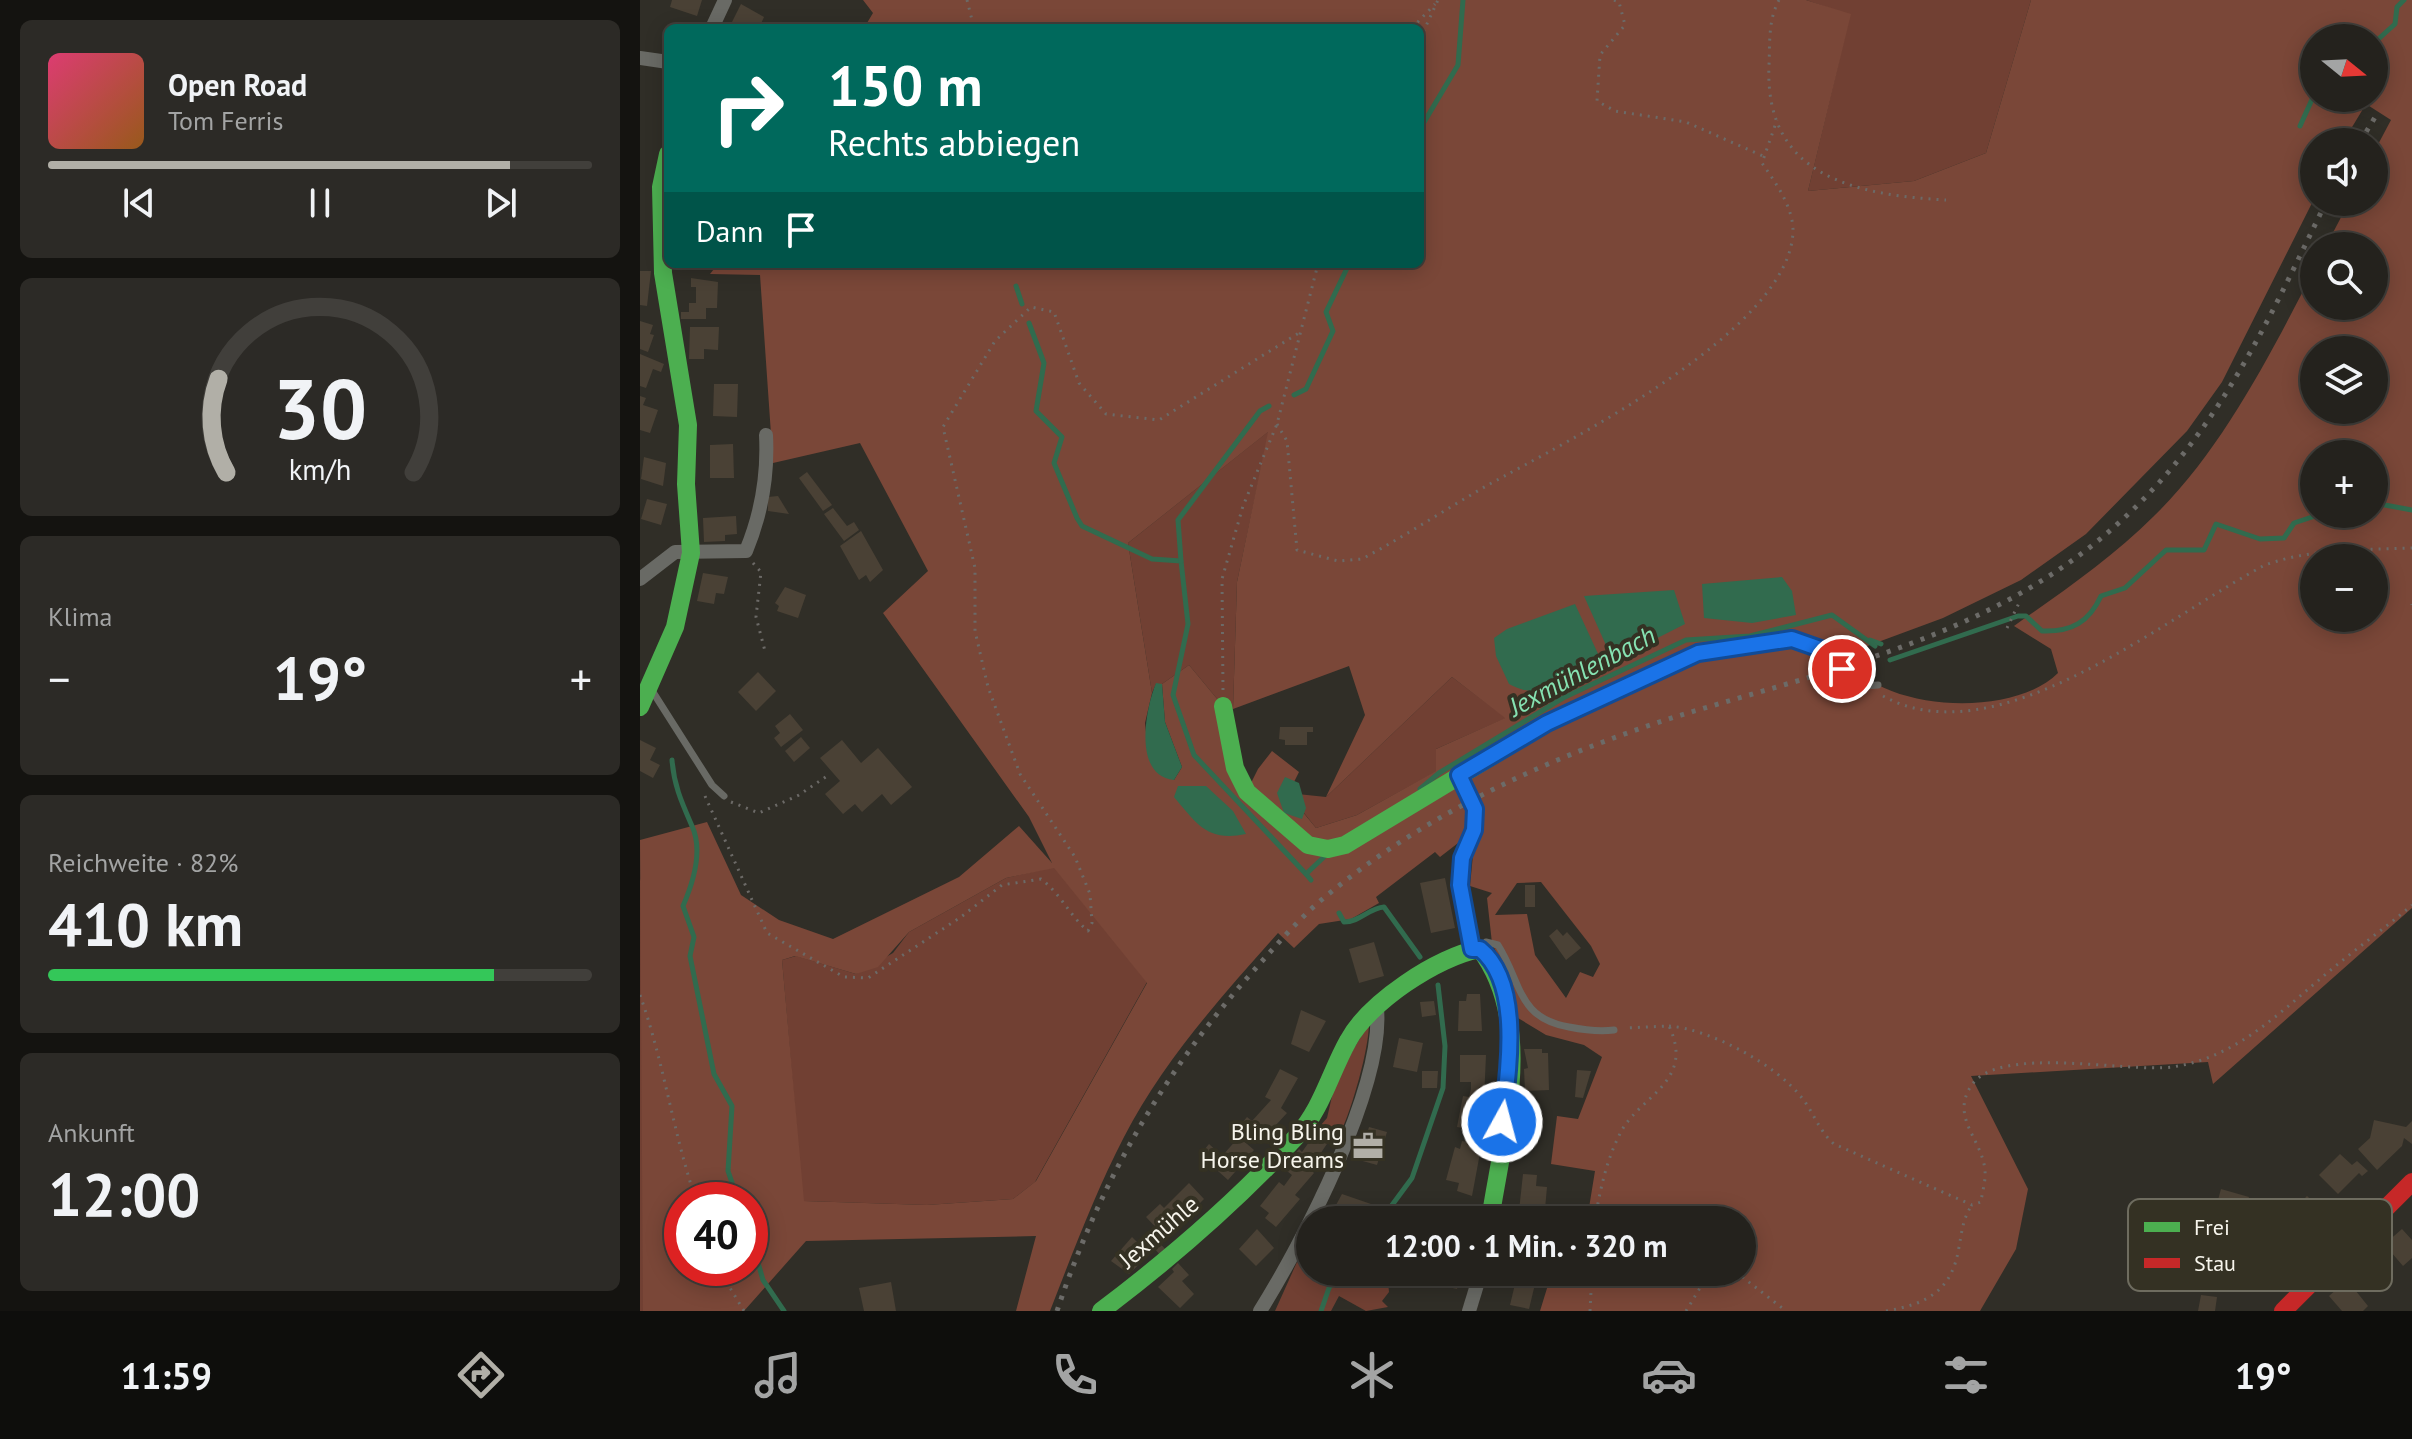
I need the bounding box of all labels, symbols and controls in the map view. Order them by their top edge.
north arrow [2300,24,2388,112]
map controls [2300,24,2388,632]
text: 150 m [828,49,983,121]
icon: right [696,56,800,160]
text: Open Road [168,65,307,104]
text: Tom Ferris [168,104,283,137]
text: Rechts abbiegen [828,119,1080,166]
button: sound [2300,128,2388,216]
icon: previous [117,181,161,225]
icon: pause [298,181,342,225]
icon: next [479,181,523,225]
icon: arrive [779,208,823,252]
text: Dann [696,211,763,250]
button: search [2300,232,2388,320]
button: layers [2300,336,2388,424]
text: 30 [273,354,367,462]
button: + [2300,440,2388,528]
text: km/h [289,451,351,488]
button: − [2300,544,2388,632]
text: Klima [48,600,112,633]
water label: Jexmühlenbach [1501,618,1661,724]
pin [1808,635,1876,703]
text: 19° [273,639,367,717]
icon: arrive [1820,647,1864,691]
text: − [48,650,70,707]
text: + [570,650,592,707]
text: Reichweite · 82% [48,846,238,879]
text: 410 km [48,885,243,963]
position arrow [1460,1080,1544,1164]
text: Ankunft [48,1116,135,1149]
place label: Bling Bling Horse Dreams [1201,1116,1344,1175]
office icon: Bling Bling Horse Dreams [1351,1129,1385,1163]
text: 12:00 [48,1155,200,1233]
speed limit sign: 40 [664,1182,768,1286]
street label: Jexmühle [1112,1189,1205,1275]
legend [2128,1199,2392,1291]
text: Frei [2194,1213,2230,1241]
text: 12:00 · 1 Min. · 320 m [1385,1226,1667,1265]
text: Stau [2194,1249,2236,1277]
icon: directions [453,1347,509,1403]
icon: music [750,1347,806,1403]
icon: phone [1047,1347,1103,1403]
icon: climate [1344,1347,1400,1403]
icon: car [1641,1347,1697,1403]
icon: filters [1938,1347,1994,1403]
text: 11:59 [121,1352,212,1399]
text: 19° [2235,1352,2291,1399]

